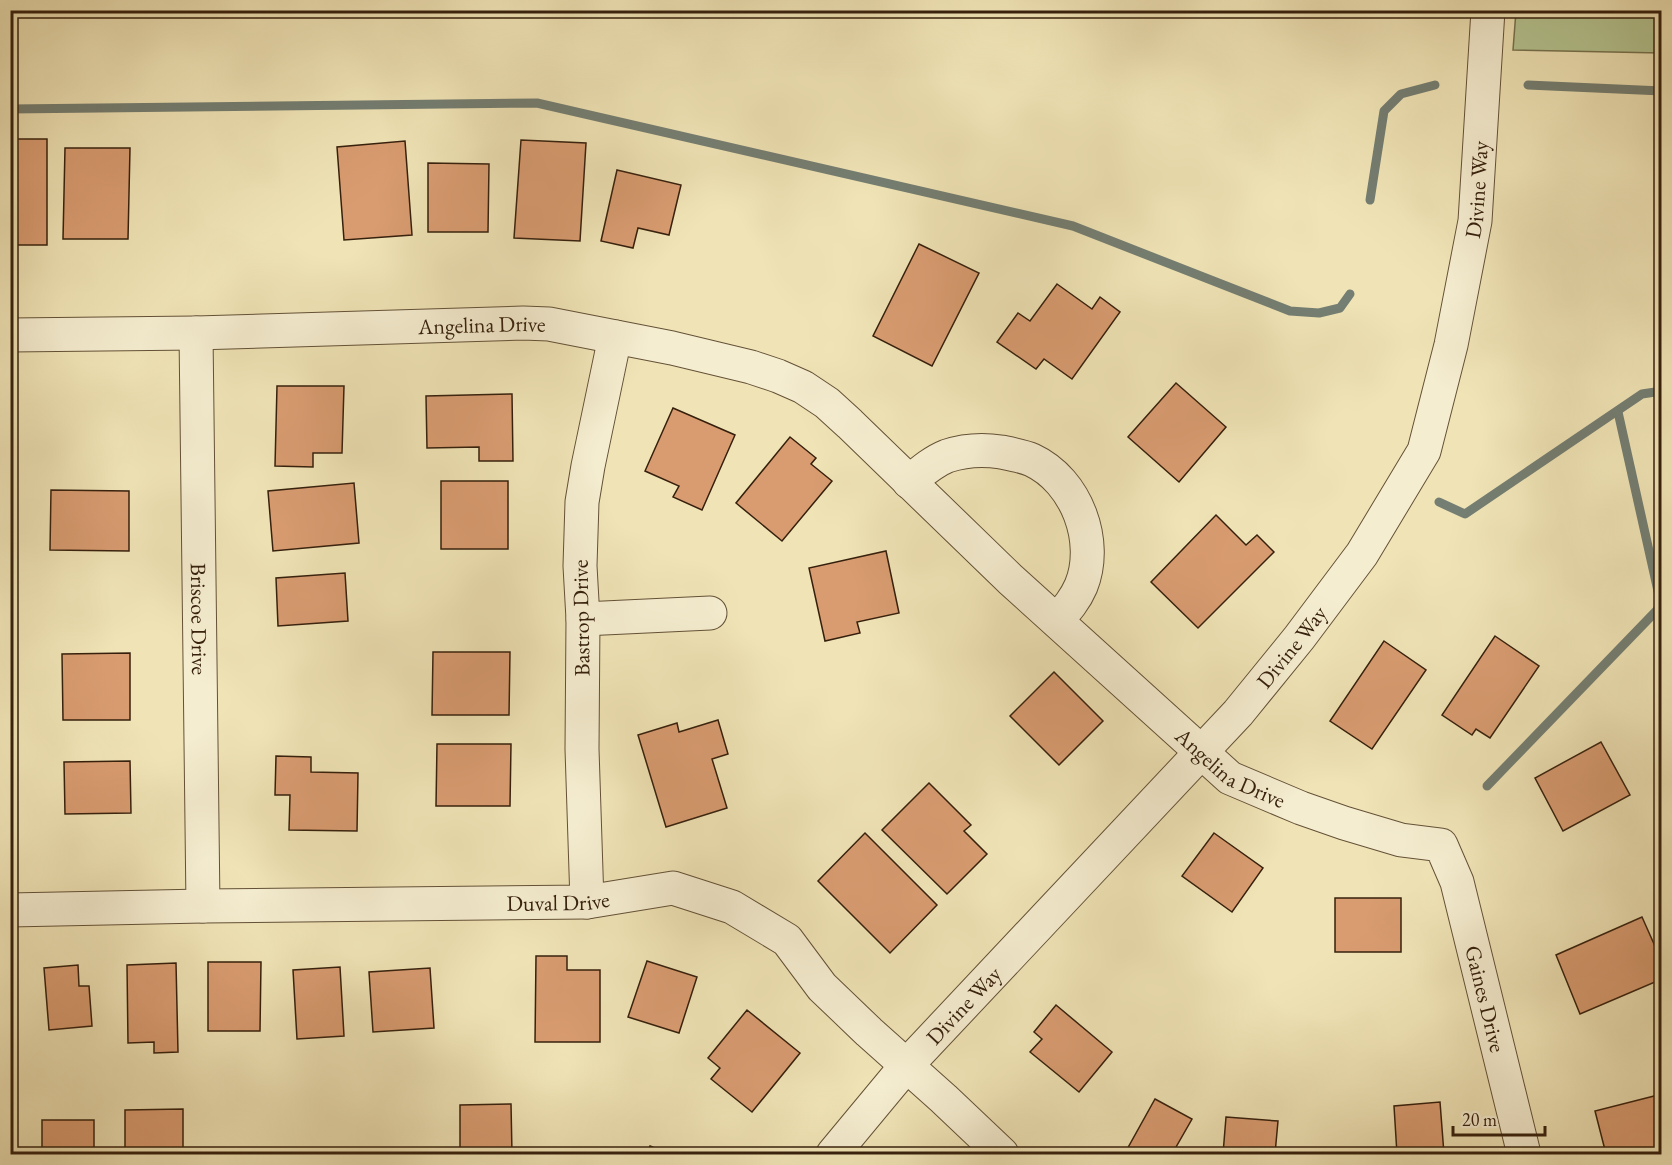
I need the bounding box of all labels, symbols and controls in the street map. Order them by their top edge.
street label: Divine Way [1457,140,1494,241]
street label: Angelina Drive [417,308,547,341]
street label: Bastrop Drive [565,559,597,677]
street label: Briscoe Drive [184,563,215,676]
street label: Divine Way [1250,599,1333,694]
street label: Angelina Drive [1169,720,1290,814]
street label: Duval Drive [506,884,612,917]
street label: Gaines Drive [1459,942,1513,1056]
street label: Divine Way [919,959,1008,1051]
scale bar [1453,1099,1544,1137]
text: 20 m [1462,1108,1497,1131]

